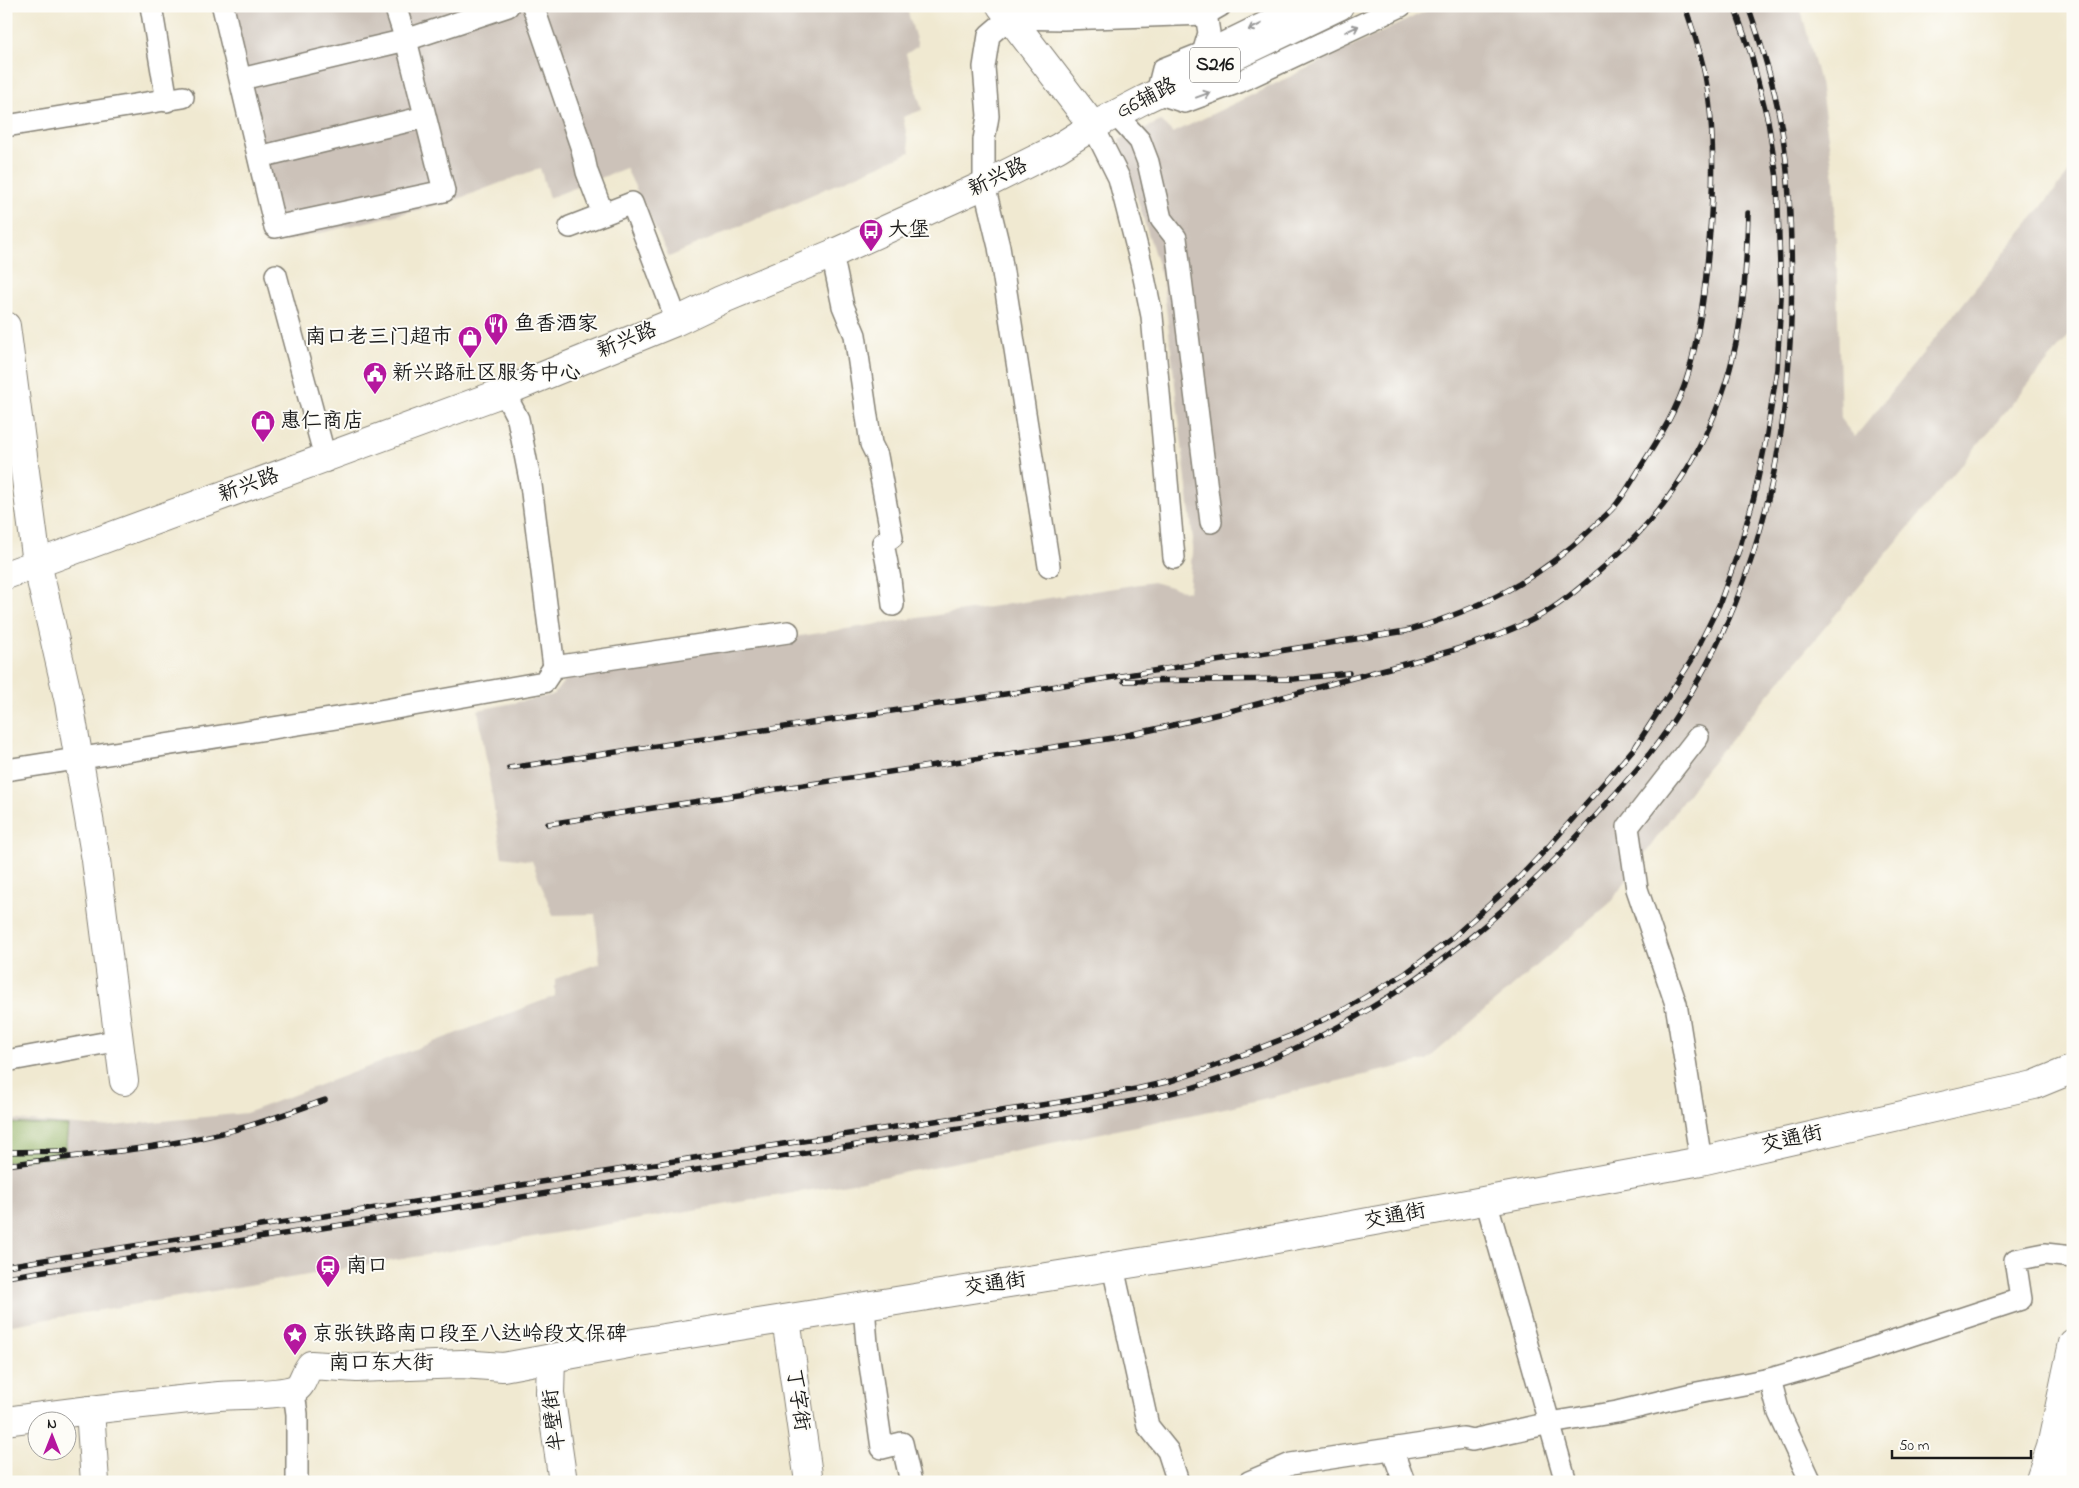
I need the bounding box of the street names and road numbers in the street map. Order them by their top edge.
road number: S216 [1190,48,1240,82]
street label: G6辅路 [1111,71,1183,127]
street label: 新兴路 [963,151,1033,205]
street label: 新兴路 [592,315,662,367]
street label: 新兴路 [214,461,284,511]
street label: 交通街 [1758,1118,1826,1162]
street label: 交通街 [1361,1196,1429,1238]
street label: 交通街 [962,1265,1028,1305]
street label: 南口东大街 [329,1349,434,1379]
street label: 丁字街 [778,1367,816,1433]
street label: 半壁街 [536,1387,574,1453]

